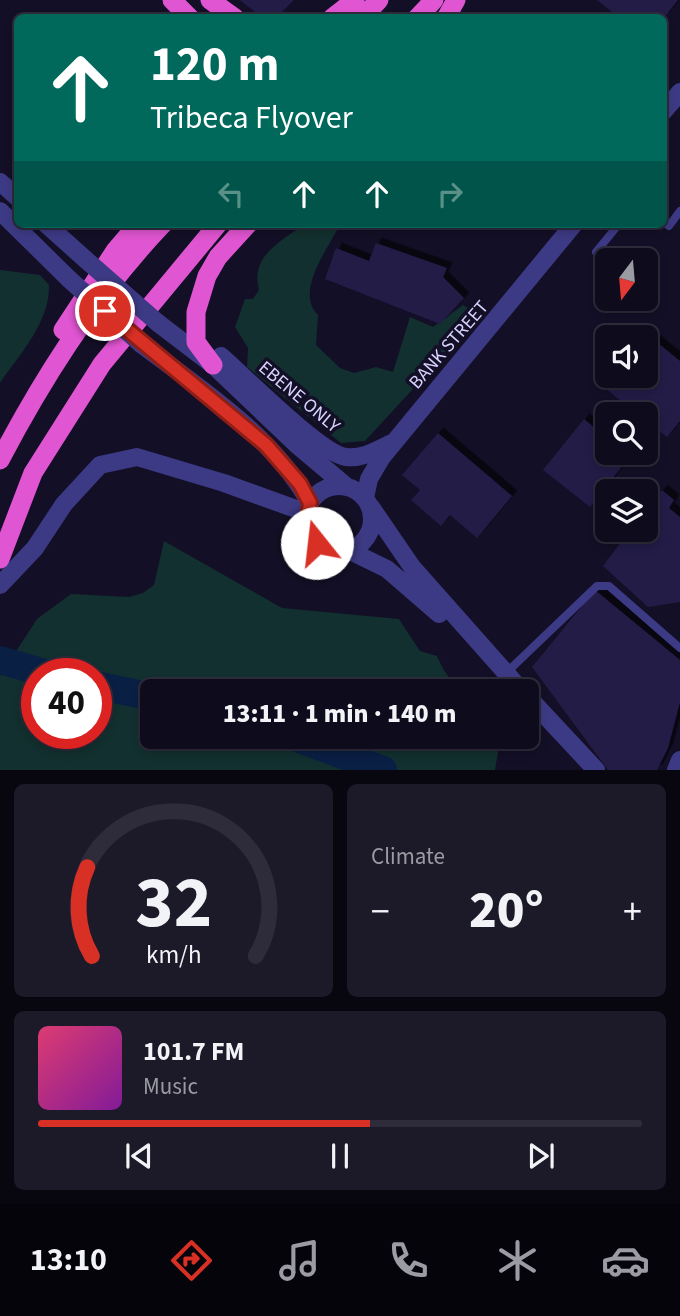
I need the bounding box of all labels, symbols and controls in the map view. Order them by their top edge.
text: 120 m [150,30,279,100]
icon: ahead [35,42,126,133]
text: Tribeca Flyover [150,95,353,141]
icon: left [212,175,250,213]
icon: ahead [285,175,323,213]
icon: ahead [358,175,396,213]
icon: right [431,175,469,213]
north arrow [595,248,658,312]
map controls [595,248,658,542]
pin [75,281,135,341]
icon: arrive [86,292,124,330]
street label: BANK STREET [403,295,495,395]
button: sound [595,325,658,388]
street label: EBENE ONLY [252,355,346,440]
button: search [595,402,658,465]
button: layers [595,479,658,542]
position arrow [280,506,354,580]
speed limit sign: 40 [21,658,112,749]
text: 13:11 · 1 min · 140 m [223,695,456,732]
text: Climate [371,840,445,873]
text: 32 [135,852,212,956]
text: 20° [469,874,544,948]
text: − [371,885,390,939]
text: + [623,885,642,939]
text: km/h [146,937,201,973]
text: 101.7 FM [143,1033,244,1070]
text: Music [143,1070,198,1103]
icon: previous [120,1137,158,1175]
icon: pause [321,1137,359,1175]
icon: next [522,1137,560,1175]
icon: directions [167,1236,216,1285]
icon: music [275,1236,324,1285]
icon: phone [384,1236,433,1285]
icon: climate [493,1236,542,1285]
icon: car [601,1236,650,1285]
text: 13:10 [30,1237,107,1283]

